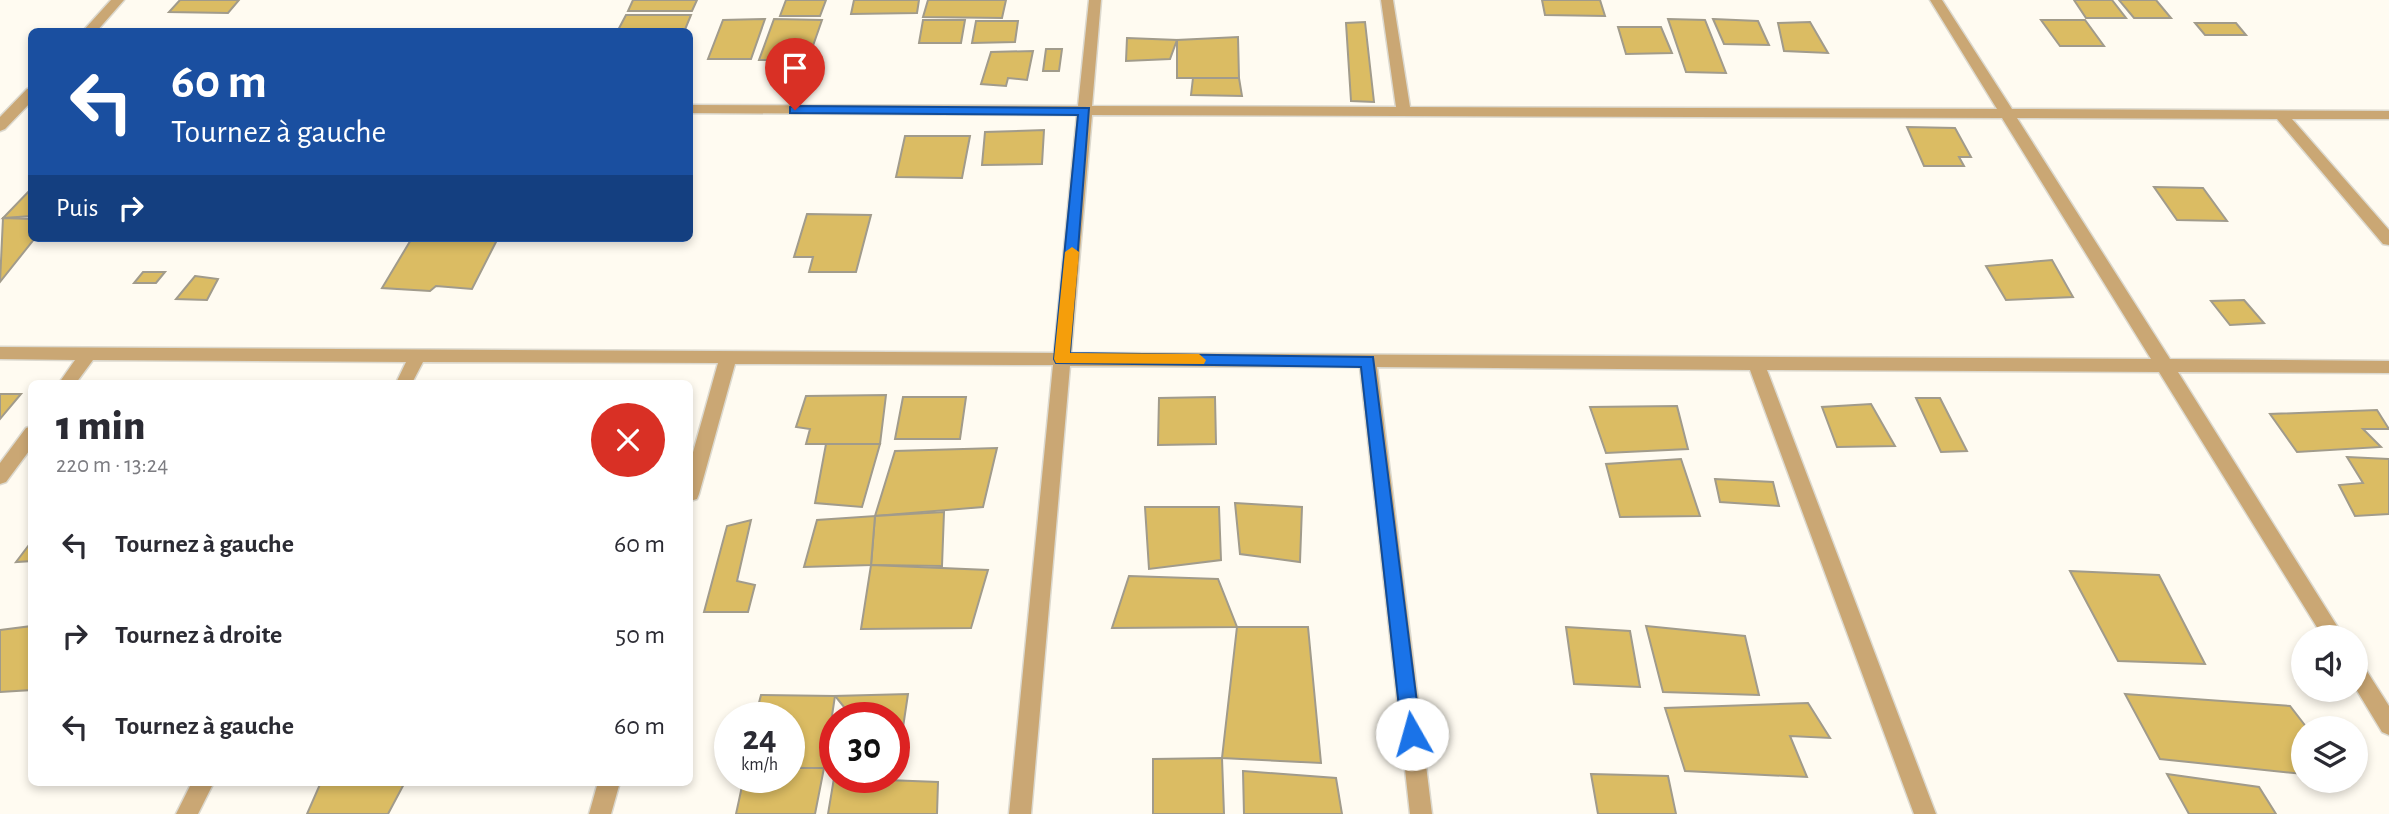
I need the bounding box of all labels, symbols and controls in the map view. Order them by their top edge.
pin [765,38,825,110]
icon: arrive [776,49,814,87]
icon: left [56,56,147,147]
text: 60 m [171,58,267,107]
text: Tournez à gauche [171,116,386,148]
icon: right [112,189,150,227]
text: Puis [56,195,98,221]
button: close [591,403,665,477]
text: 1 min [56,405,145,447]
text: 220 m · 13:24 [56,454,168,477]
icon: left [56,526,94,564]
text: Tournez à gauche [115,531,294,557]
text: 60 m [614,531,665,557]
icon: right [56,617,94,655]
text: Tournez à droite [115,622,282,648]
text: 50 m [615,622,665,648]
map controls [2291,625,2368,793]
button: sound [2291,625,2368,702]
position arrow [1375,697,1449,771]
speed limit sign: 30 [819,702,910,793]
icon: left [56,708,94,746]
text: Tournez à gauche [115,713,294,739]
text: 60 m [614,713,665,739]
button: layers [2291,716,2368,793]
text: 24 [742,721,777,756]
text: km/h [741,756,778,774]

